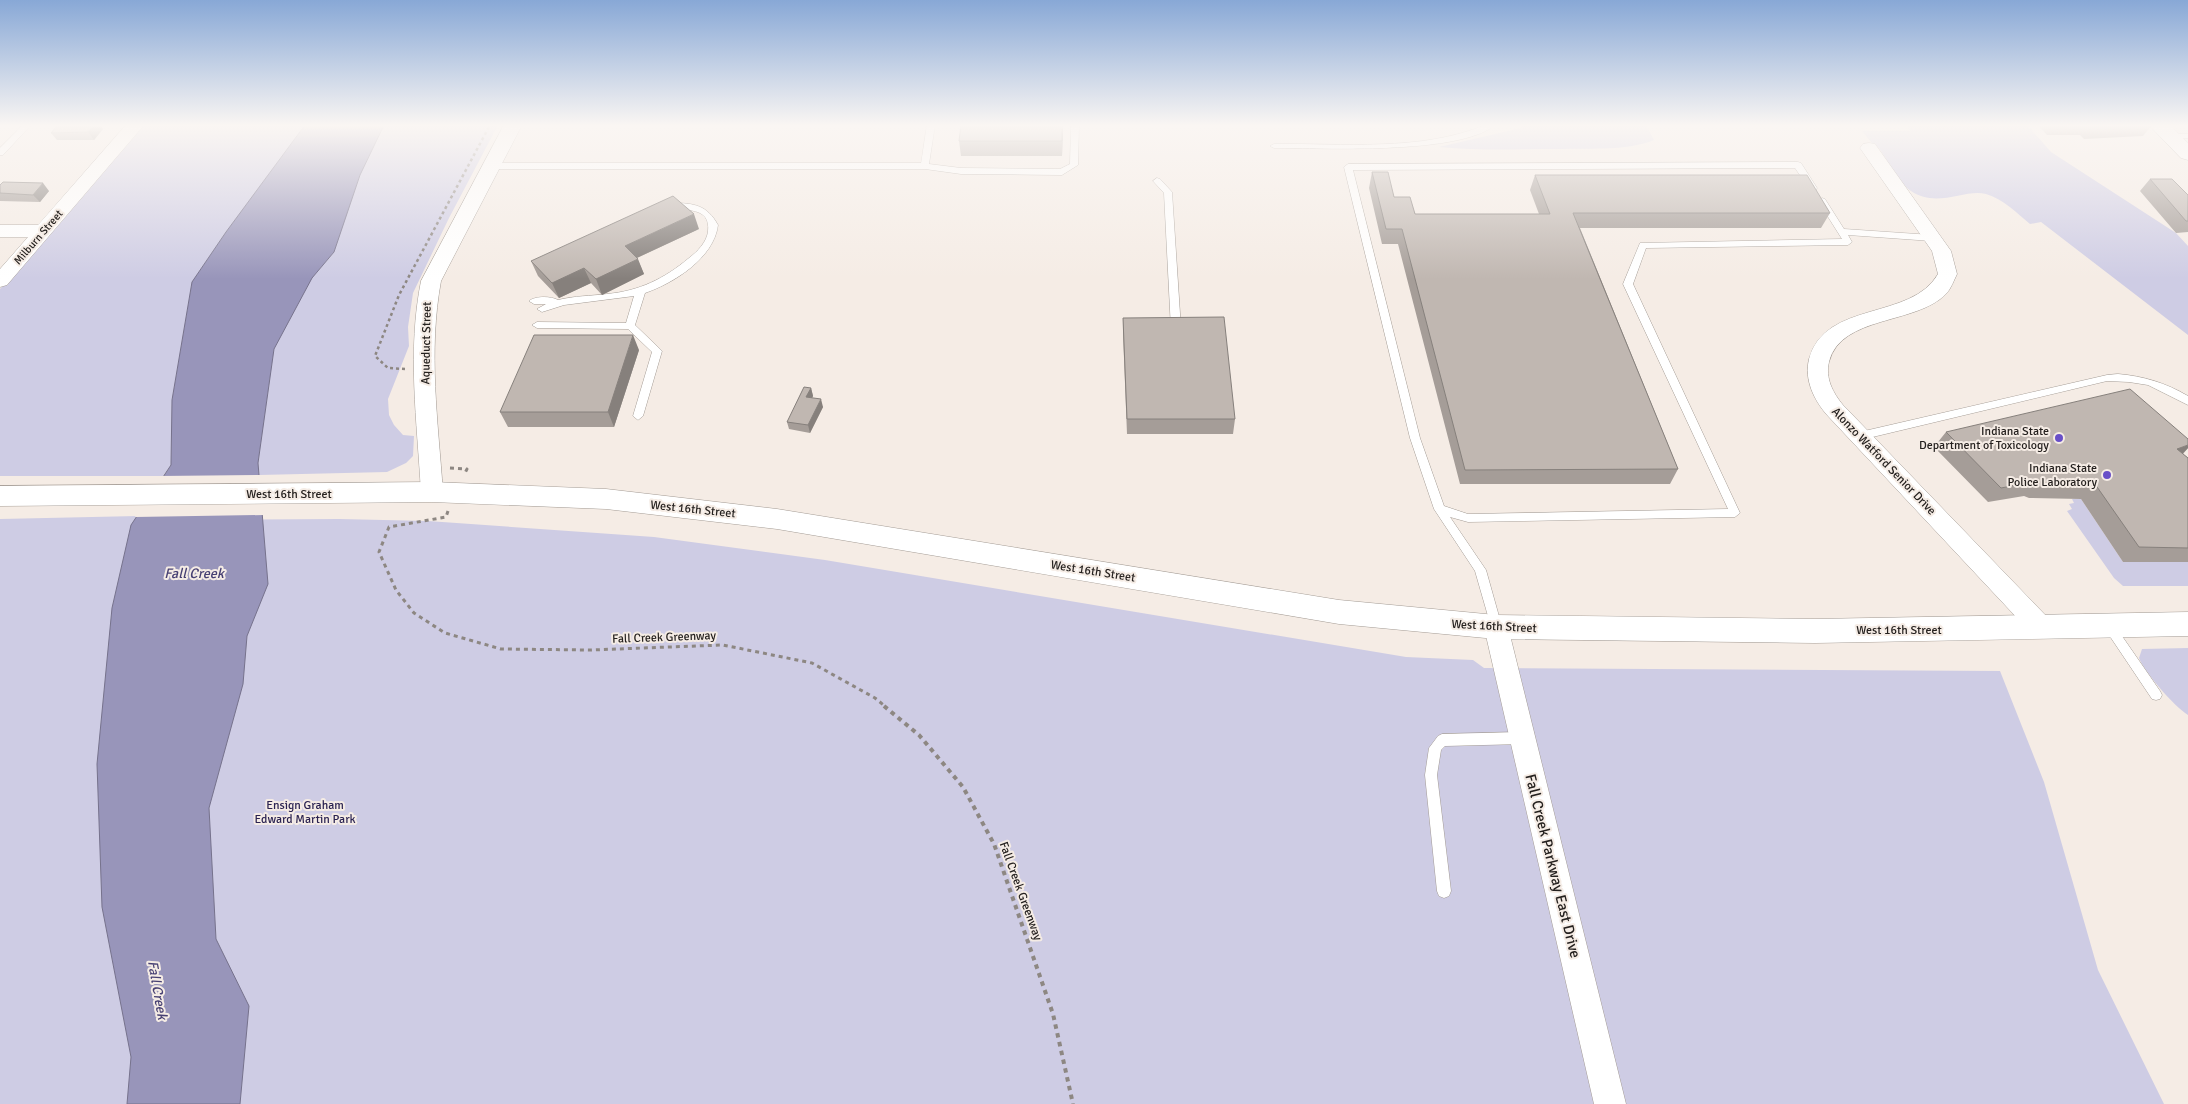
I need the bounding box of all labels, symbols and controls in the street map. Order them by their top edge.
street label: Milburn Street [11,207,66,267]
street label: Aqueduct Street [418,301,435,385]
street label: Alonzo Watford Senior Drive [1828,404,1939,518]
place label: Indiana State Department of Toxicology [1919,424,2049,453]
marker: Indiana State Department of Toxicology [2053,432,2065,444]
place label: Indiana State Police Laboratory [2008,461,2097,490]
marker: Indiana State Police Laboratory [2101,469,2113,481]
street label: West 16th Street [246,487,332,502]
street label: West 16th Street [650,498,736,521]
street label: West 16th Street [1050,557,1136,586]
water label: Fall Creek [164,565,226,582]
street label: West 16th Street [1451,617,1537,636]
street label: West 16th Street [1856,623,1942,638]
street label: Fall Creek Greenway [612,628,717,647]
street label: Fall Creek Parkway East Drive [1521,772,1585,960]
park label: Ensign Graham Edward Martin Park [254,798,356,827]
street label: Fall Creek Greenway [996,840,1045,943]
water label: Fall Creek [144,959,171,1023]

